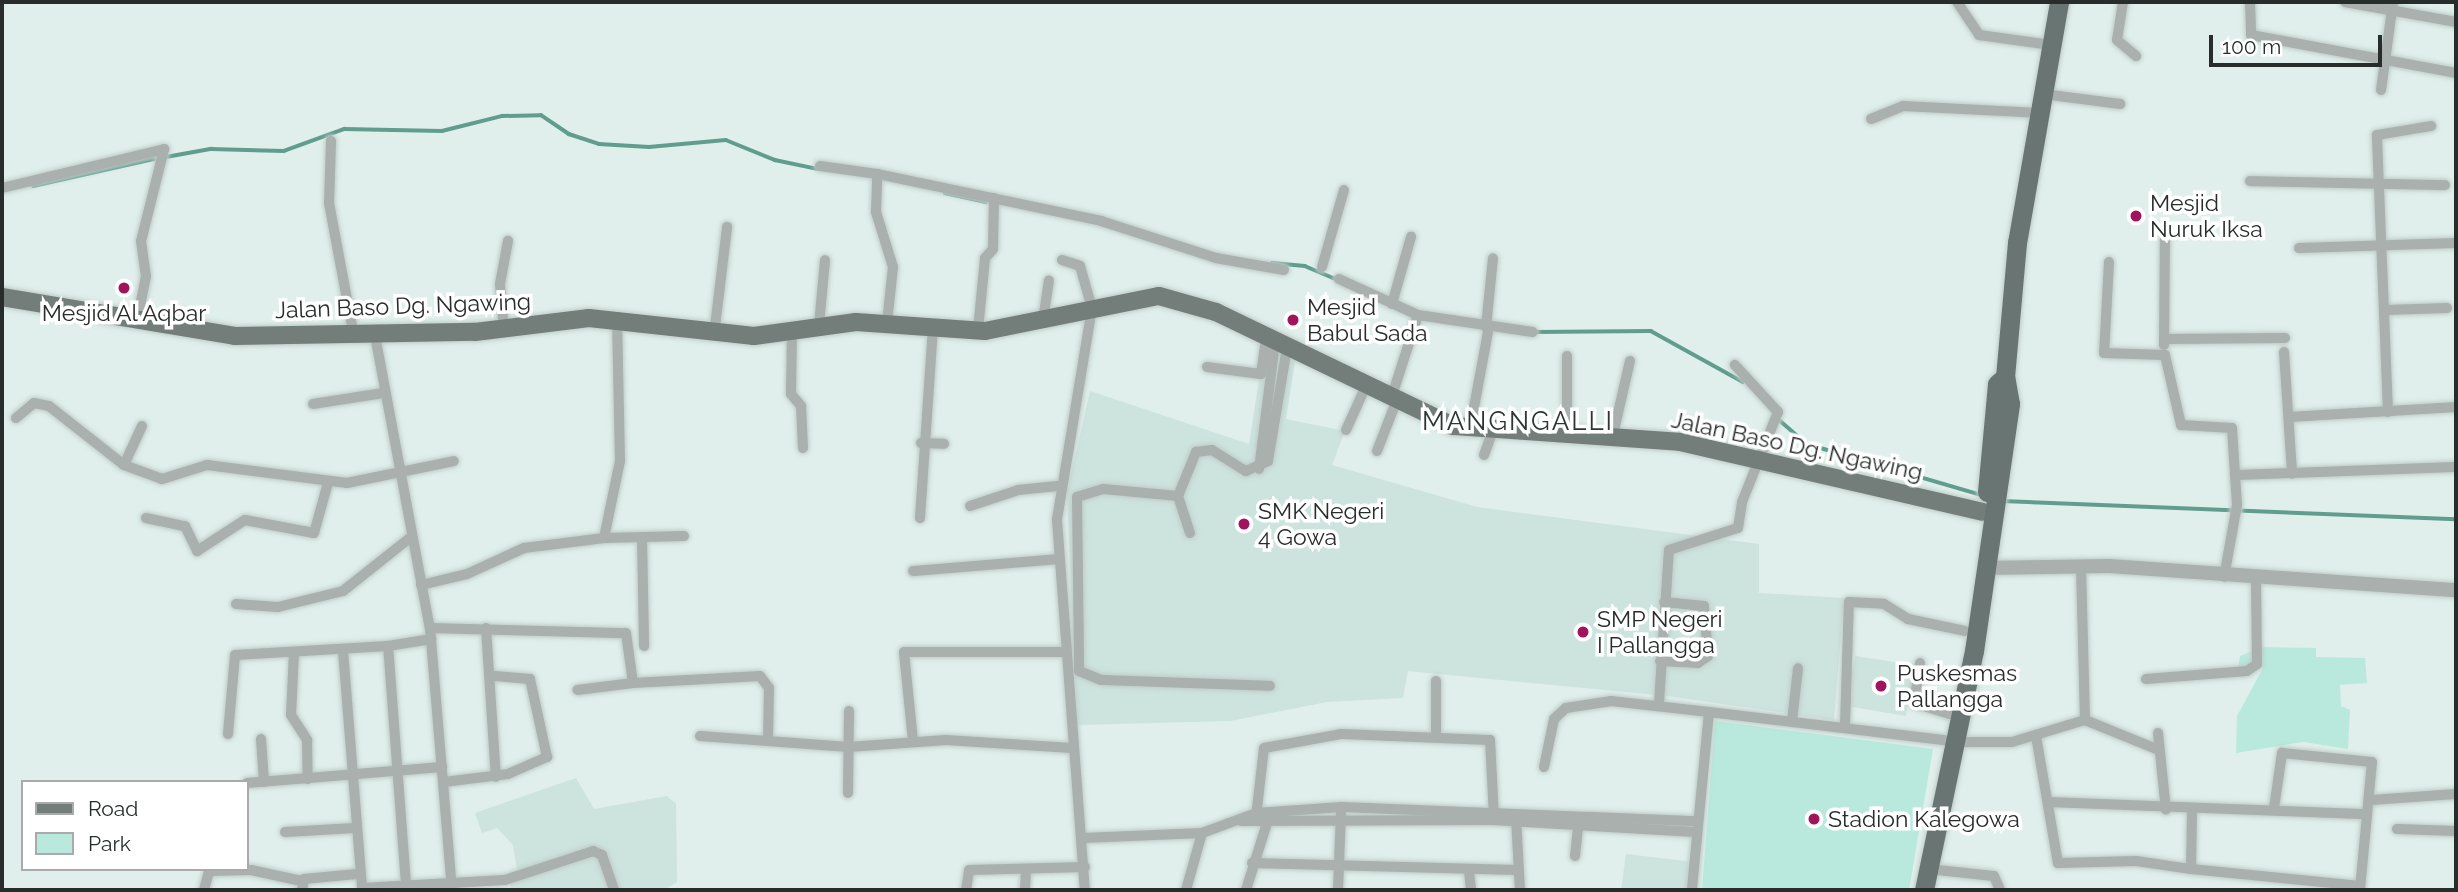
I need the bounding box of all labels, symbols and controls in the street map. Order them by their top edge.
scale bar [2213,21,2386,65]
text: 100 m [2222,34,2281,59]
place label: Mesjid Nuruk Iksa [2150,189,2263,243]
marker: Mesjid Nuruk Iksa [2128,208,2144,224]
marker: Mesjid Al Aqbar [116,280,132,296]
street label: Jalan Baso Dg. Ngawing [275,288,531,324]
place label: Mesjid Babul Sada [1307,293,1428,347]
place label: Mesjid Al Aqbar [41,299,207,327]
marker: Mesjid Babul Sada [1285,312,1301,328]
district label: MANGNGALLI [1423,406,1613,438]
street label: Jalan Baso Dg. Ngawing [1669,406,1925,486]
place label: SMK Negeri 4 Gowa [1258,497,1385,551]
marker: SMK Negeri 4 Gowa [1236,516,1252,532]
place label: SMP Negeri I Pallangga [1597,605,1723,659]
marker: SMP Negeri I Pallangga [1575,624,1591,640]
place label: Puskesmas Pallangga [1897,659,2017,713]
marker: Puskesmas Pallangga [1871,676,1891,696]
legend [21,780,248,871]
text: Road [88,796,138,821]
place label: Stadion Kalegowa [1828,805,2020,833]
marker: Stadion Kalegowa [1806,811,1822,827]
text: Park [88,831,131,856]

